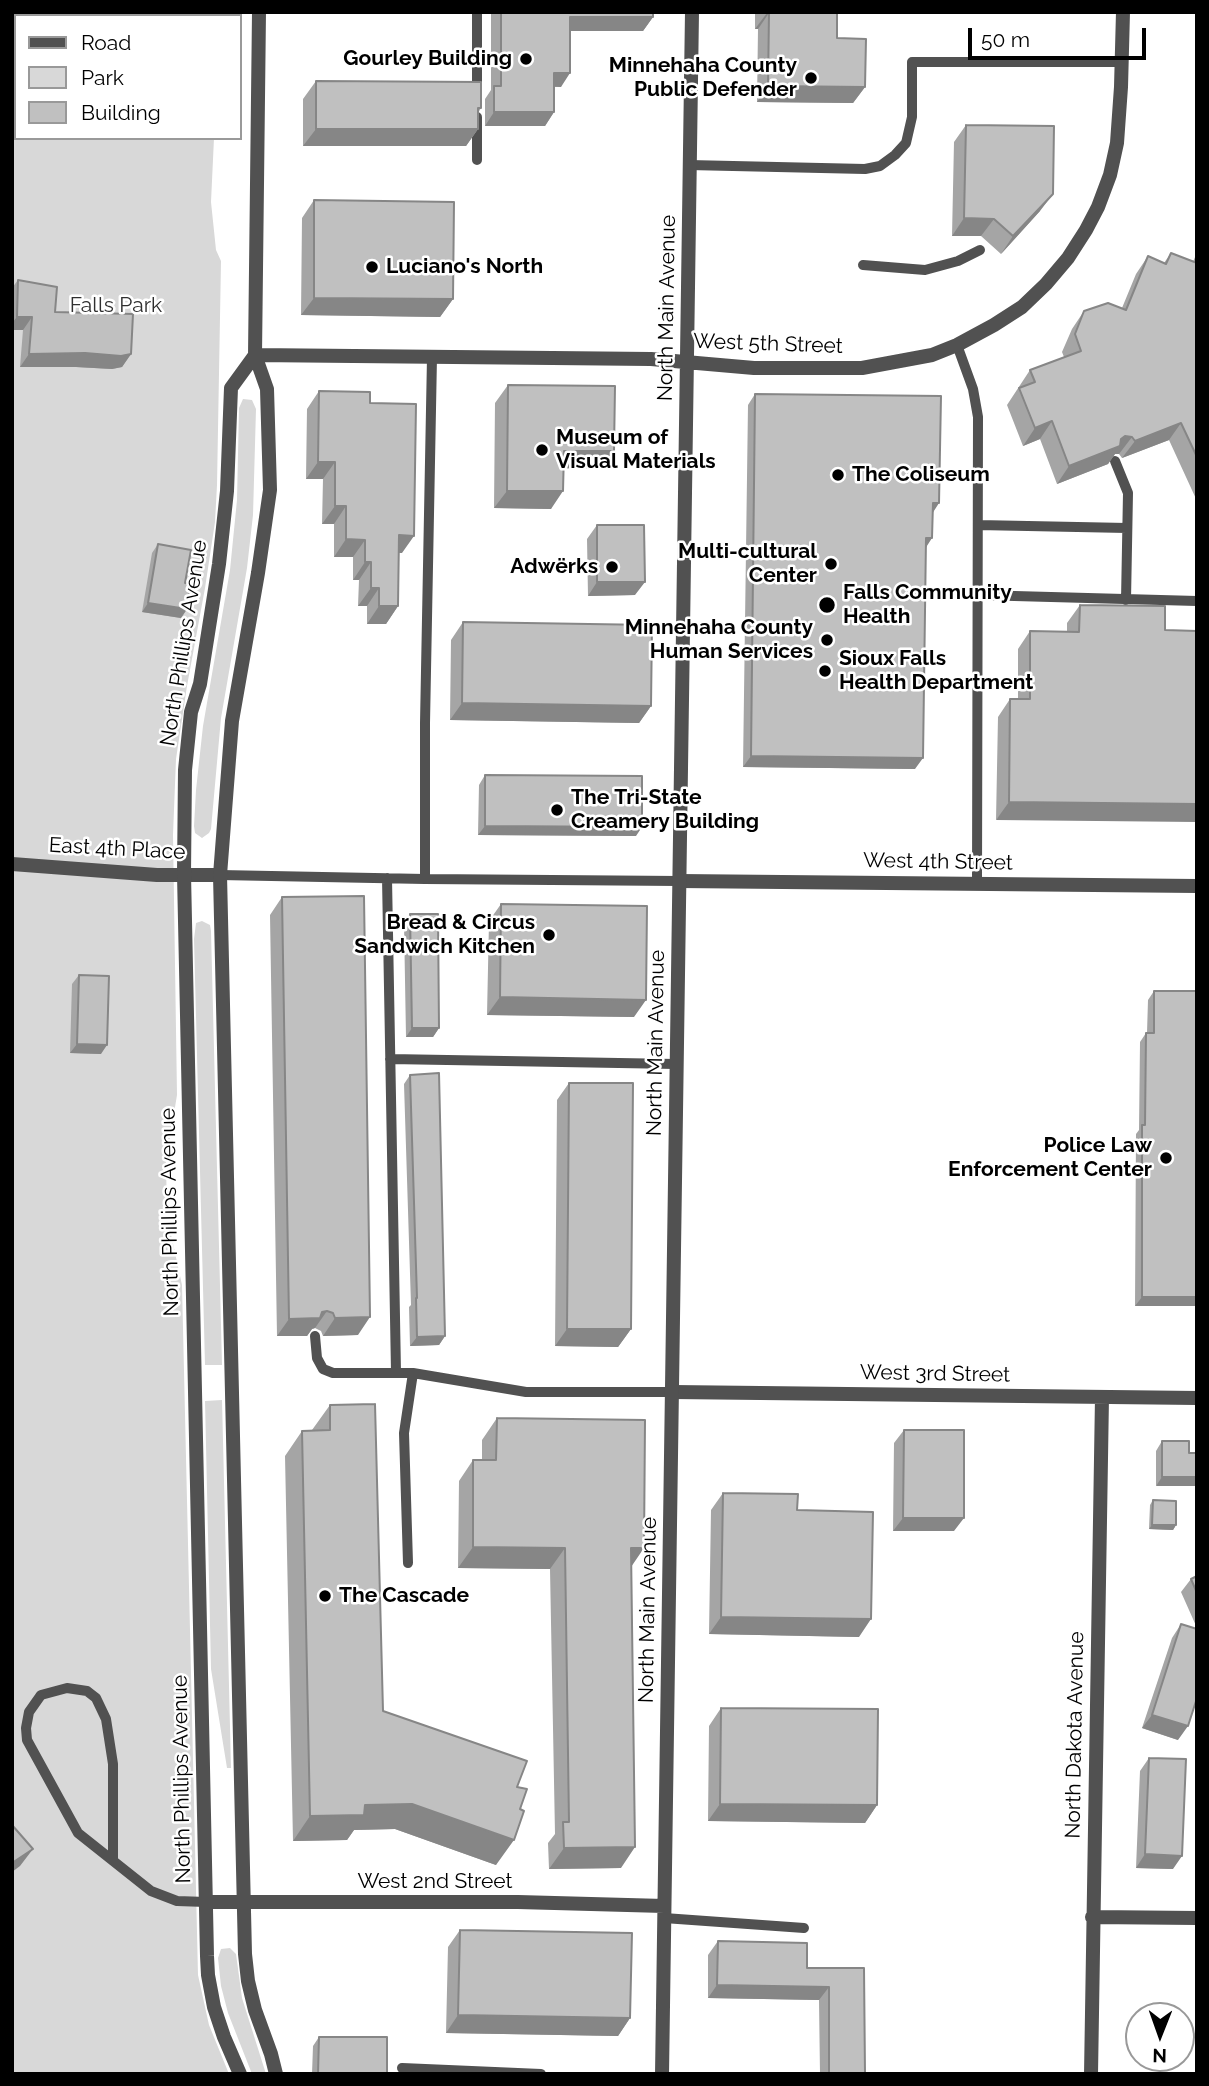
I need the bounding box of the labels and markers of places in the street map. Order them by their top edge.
place label: Gourley Building [343,46,512,72]
marker: Gourley Building [518,51,534,67]
place label: Minnehaha County Public Defender [609,53,797,103]
marker: Minnehaha County Public Defender [803,70,819,86]
place label: Luciano's North [386,254,543,280]
marker: Luciano's North [364,259,380,275]
place label: Museum of Visual Materials [556,425,716,475]
marker: Museum of Visual Materials [534,442,550,458]
place label: The Coliseum [852,462,990,488]
marker: The Coliseum [830,467,846,483]
place label: Multi-cultural Center [678,539,817,589]
place label: Adwёrks [510,554,598,580]
marker: Multi-cultural Center [823,556,839,572]
marker: Adwёrks [604,559,620,575]
place label: Falls Community Health [843,580,1012,630]
marker: Falls Community Health [817,595,837,615]
place label: Minnehaha County Human Services [625,615,813,665]
marker: Minnehaha County Human Services [819,632,835,648]
place label: Sioux Falls Health Department [839,646,1033,696]
marker: Sioux Falls Health Department [817,663,833,679]
place label: The Tri-State Creamery Building [571,785,759,835]
marker: The Tri-State Creamery Building [549,802,565,818]
place label: Bread & Circus Sandwich Kitchen [354,910,535,960]
marker: Bread & Circus Sandwich Kitchen [541,927,557,943]
place label: Police Law Enforcement Center [948,1133,1152,1183]
marker: Police Law Enforcement Center [1158,1150,1174,1166]
place label: The Cascade [339,1583,469,1609]
marker: The Cascade [317,1588,333,1604]

